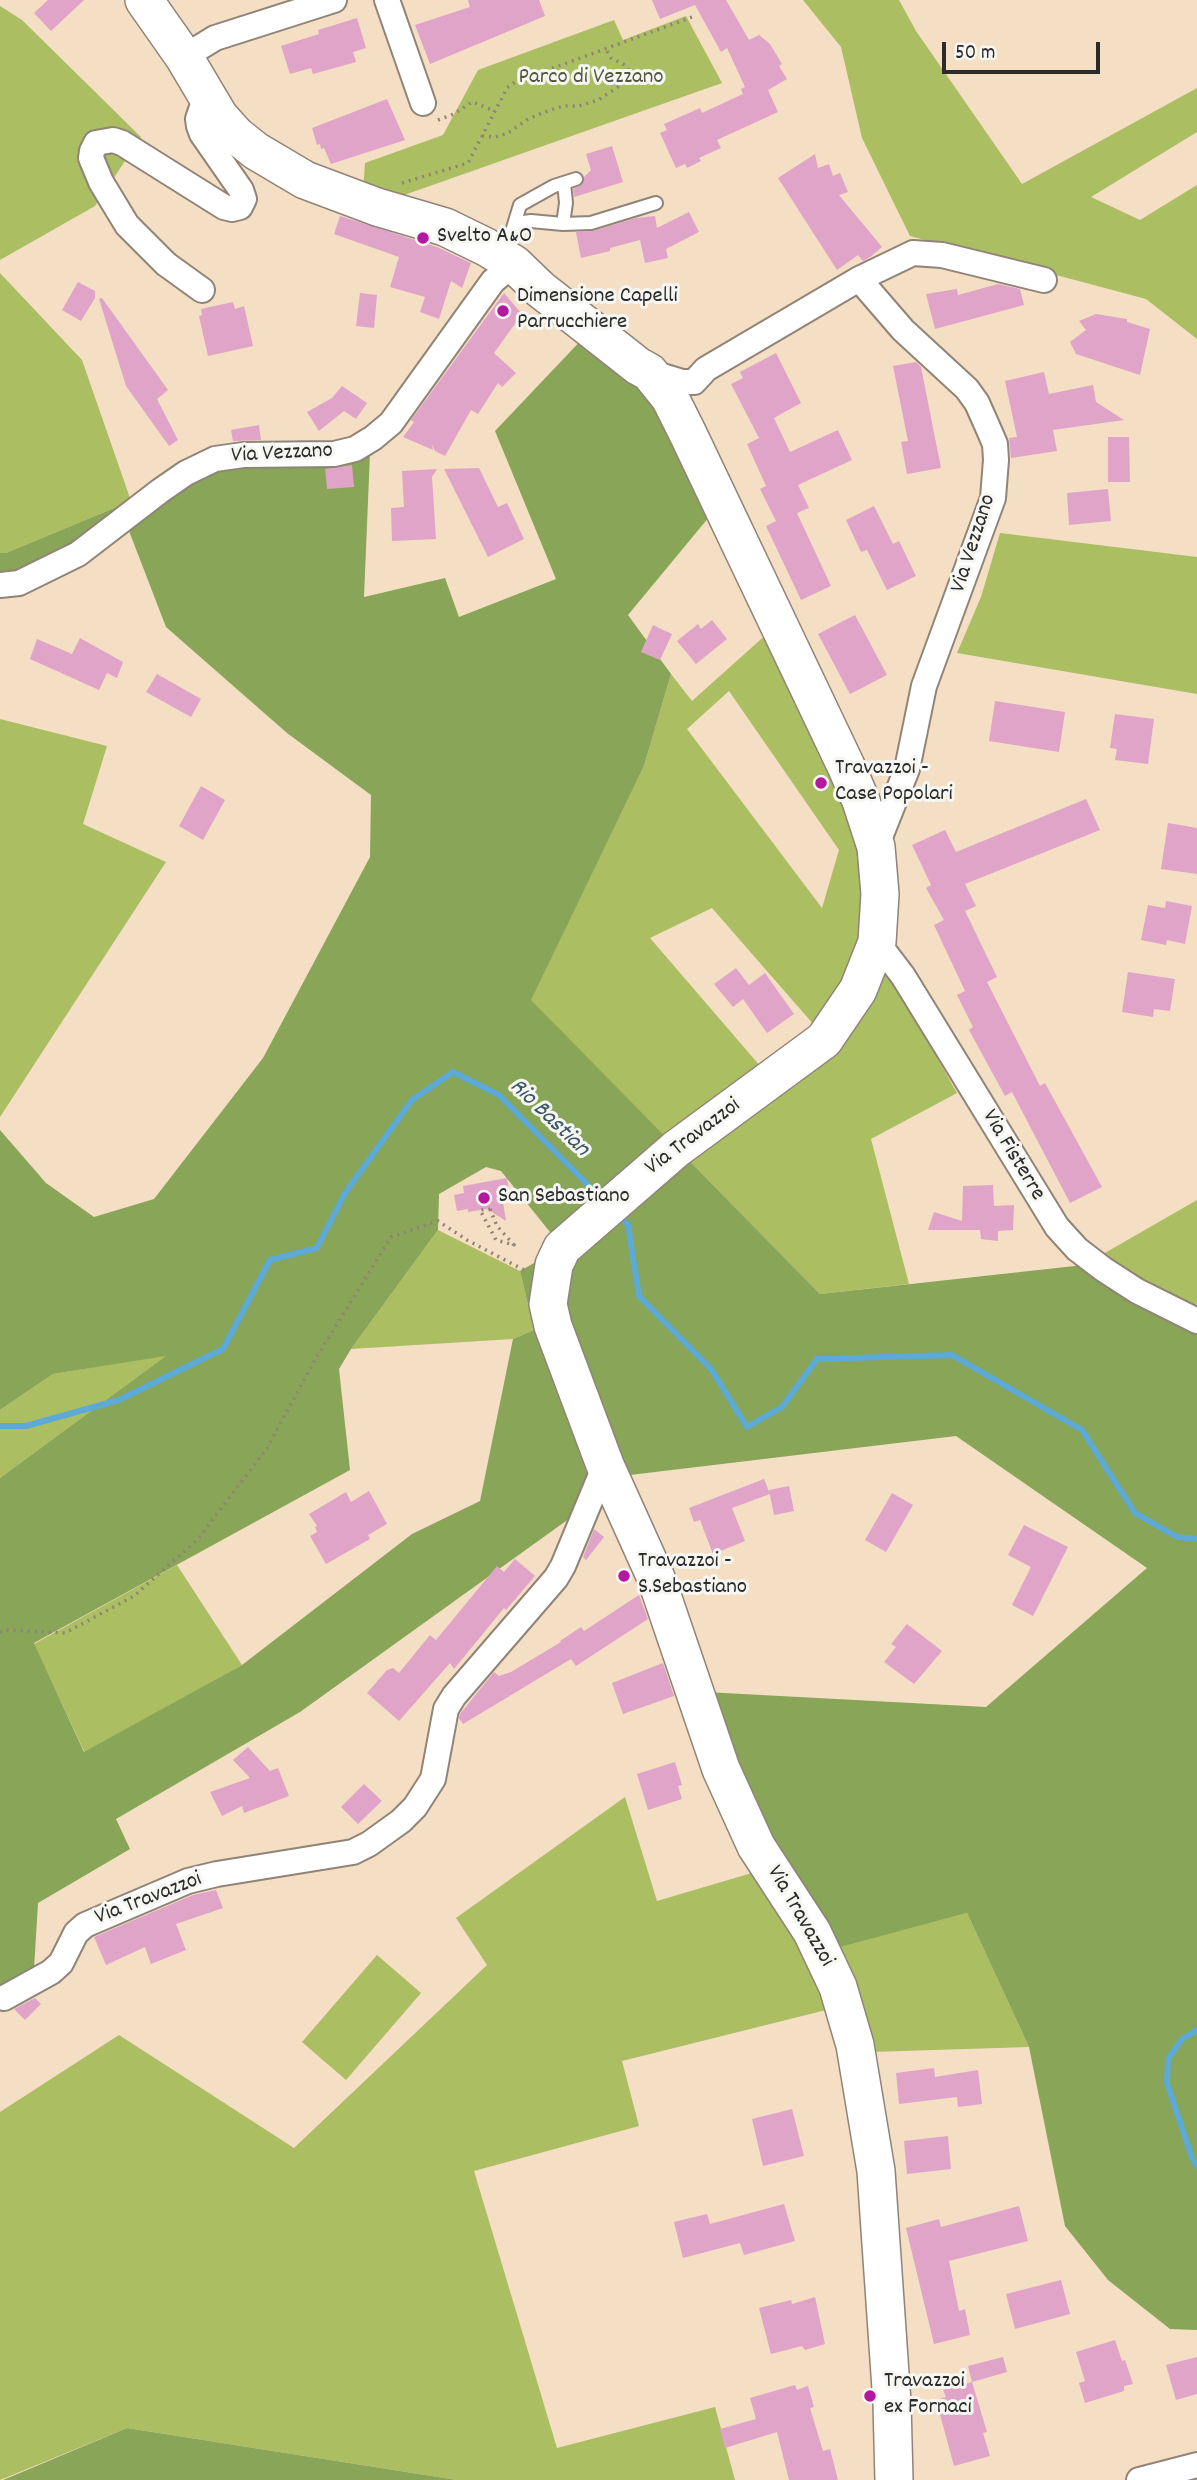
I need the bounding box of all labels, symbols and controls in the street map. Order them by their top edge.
scale bar [945,28,1102,72]
text: 50 m [955,39,995,69]
park label: Parco di Vezzano [518,65,664,93]
place label: Svelto A&O [437,224,532,252]
marker: Svelto A&O [415,230,431,246]
place label: Dimensione Capelli Parrucchiere [517,284,678,338]
marker: Dimensione Capelli Parrucchiere [495,303,511,319]
street label: Via Vezzano [231,439,333,471]
street label: Via Vezzano [946,491,1004,597]
place label: Travazzoi - Case Popolari [835,756,953,810]
marker: Travazzoi - Case Popolari [813,775,829,791]
water label: Rio Bastian [502,1074,594,1164]
street label: Via Travazzoi [641,1093,747,1183]
street label: Via Fisterre [974,1105,1050,1207]
place label: San Sebastiano [498,1184,630,1212]
marker: San Sebastiano [476,1190,492,1206]
place label: Travazzoi - S.Sebastiano [638,1549,747,1603]
marker: Travazzoi - S.Sebastiano [616,1568,632,1584]
street label: Via Travazzoi [759,1862,839,1972]
street label: Via Travazzoi [92,1867,206,1933]
place label: Travazzoi ex Fornaci [884,2369,972,2423]
marker: Travazzoi ex Fornaci [862,2388,878,2404]

